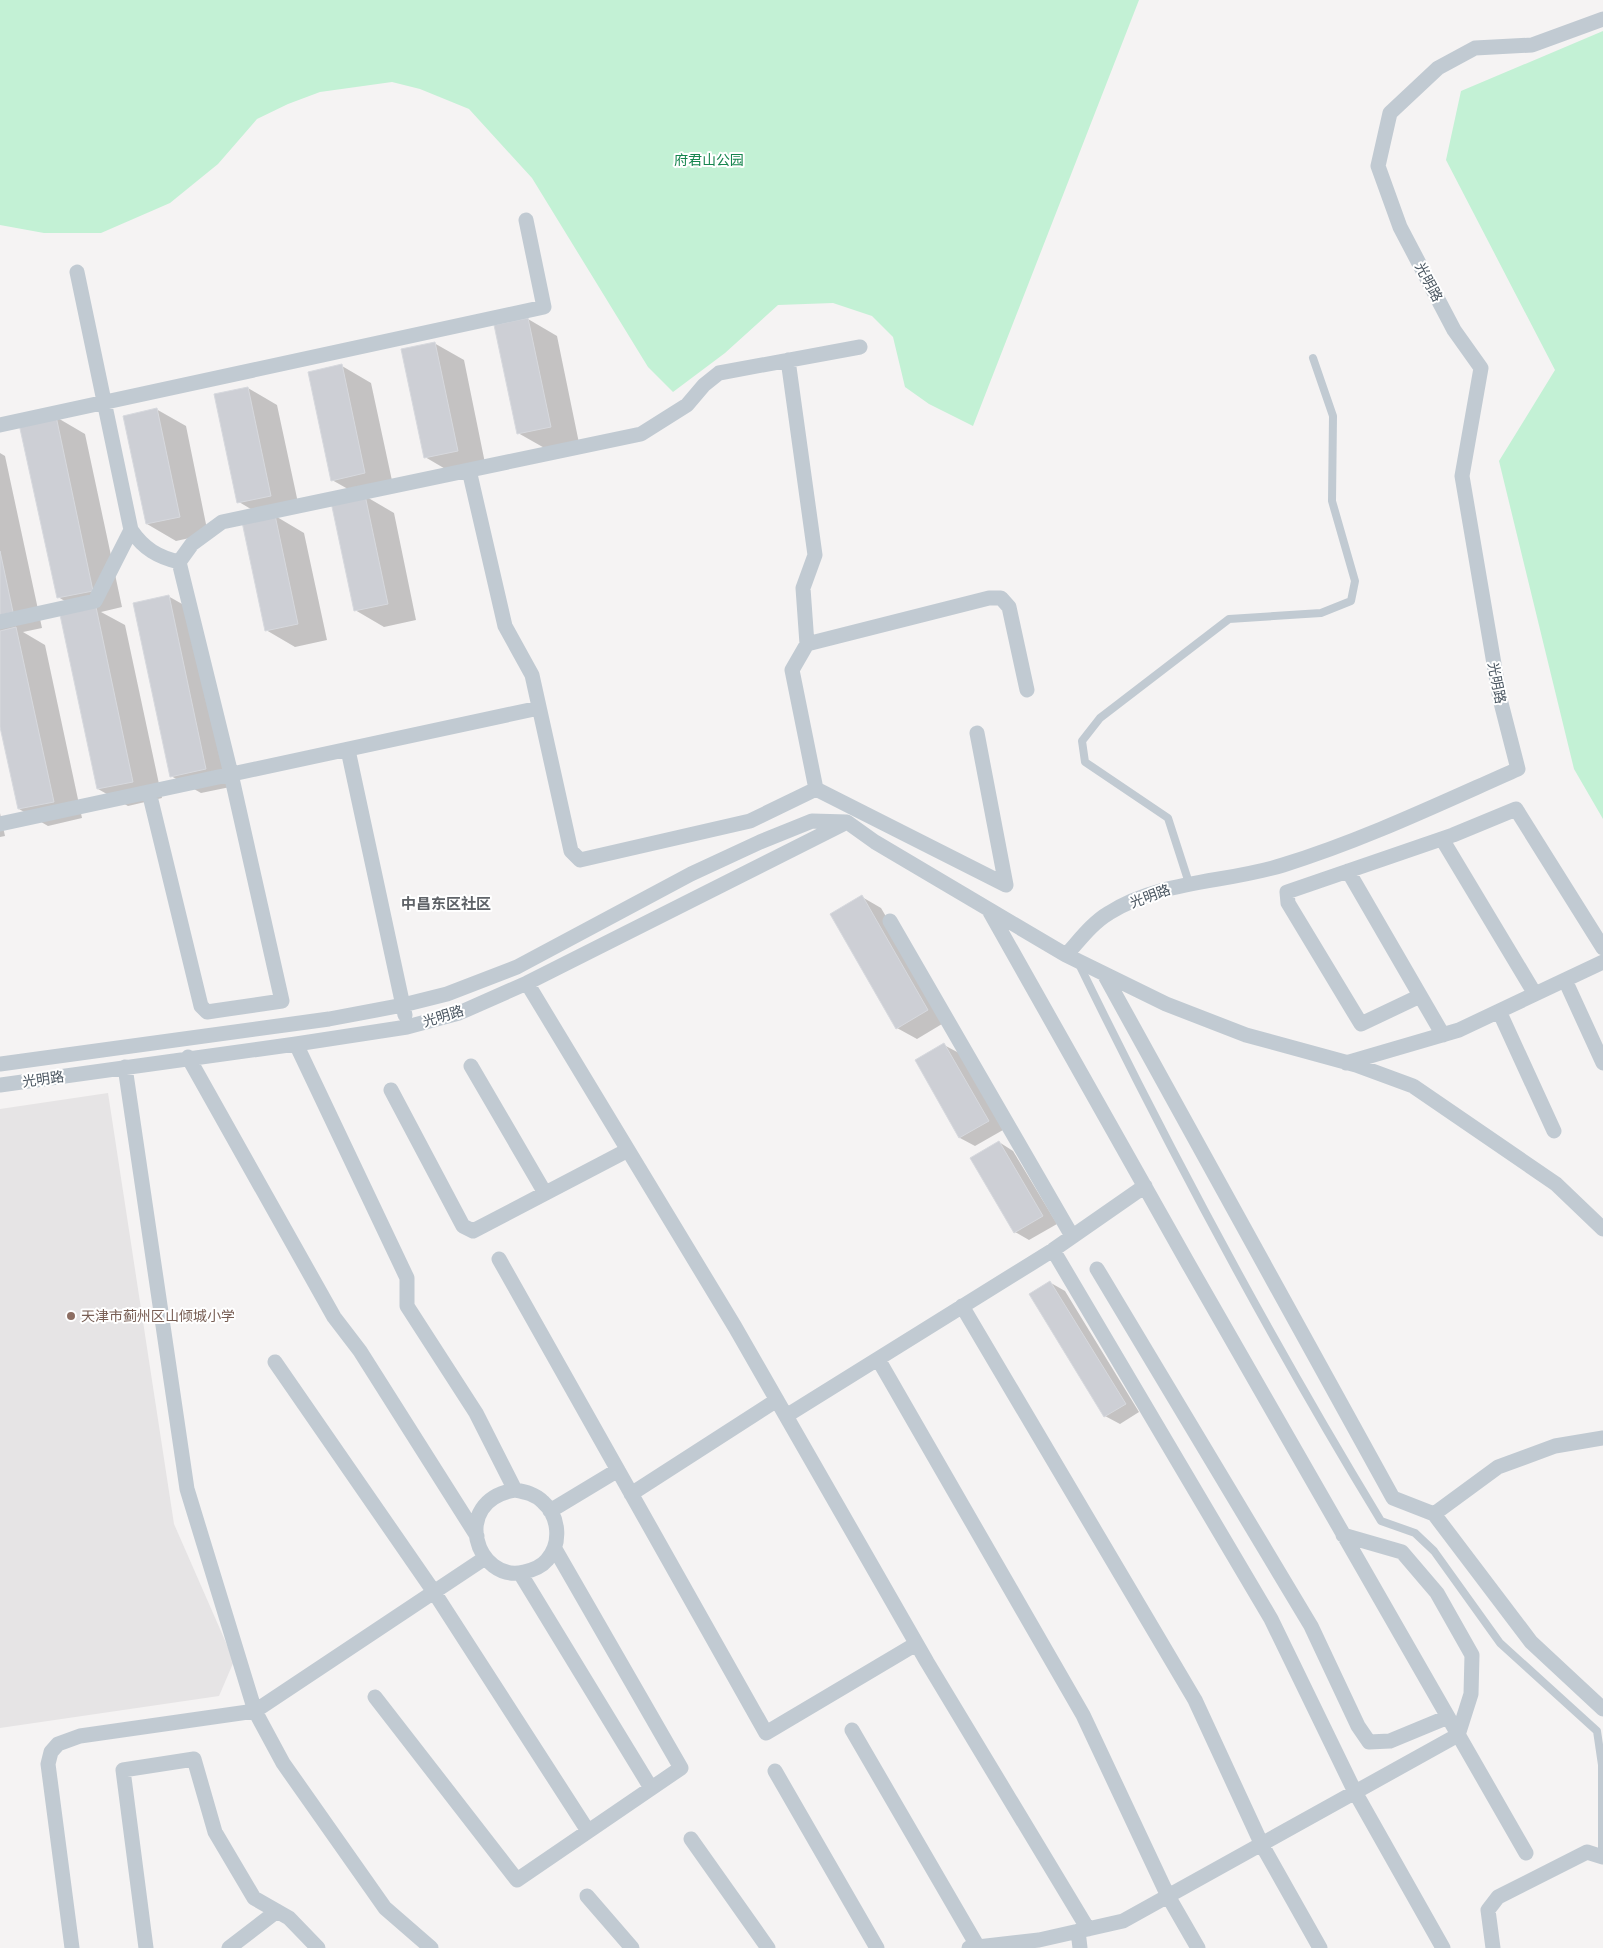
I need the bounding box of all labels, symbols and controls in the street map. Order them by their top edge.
park label: 府君山公园 [674,153,744,170]
street label: 光明路 [1410,260,1445,305]
street label: 光明路 [1483,661,1508,706]
street label: 光明路 [1128,882,1173,913]
district label: 中昌东区社区 [401,895,491,915]
street label: 光明路 [421,1003,466,1032]
street label: 光明路 [21,1069,65,1092]
place label: 天津市蓟州区山倾城小学 [81,1308,235,1326]
marker: 天津市蓟州区山倾城小学 [65,1310,77,1322]

